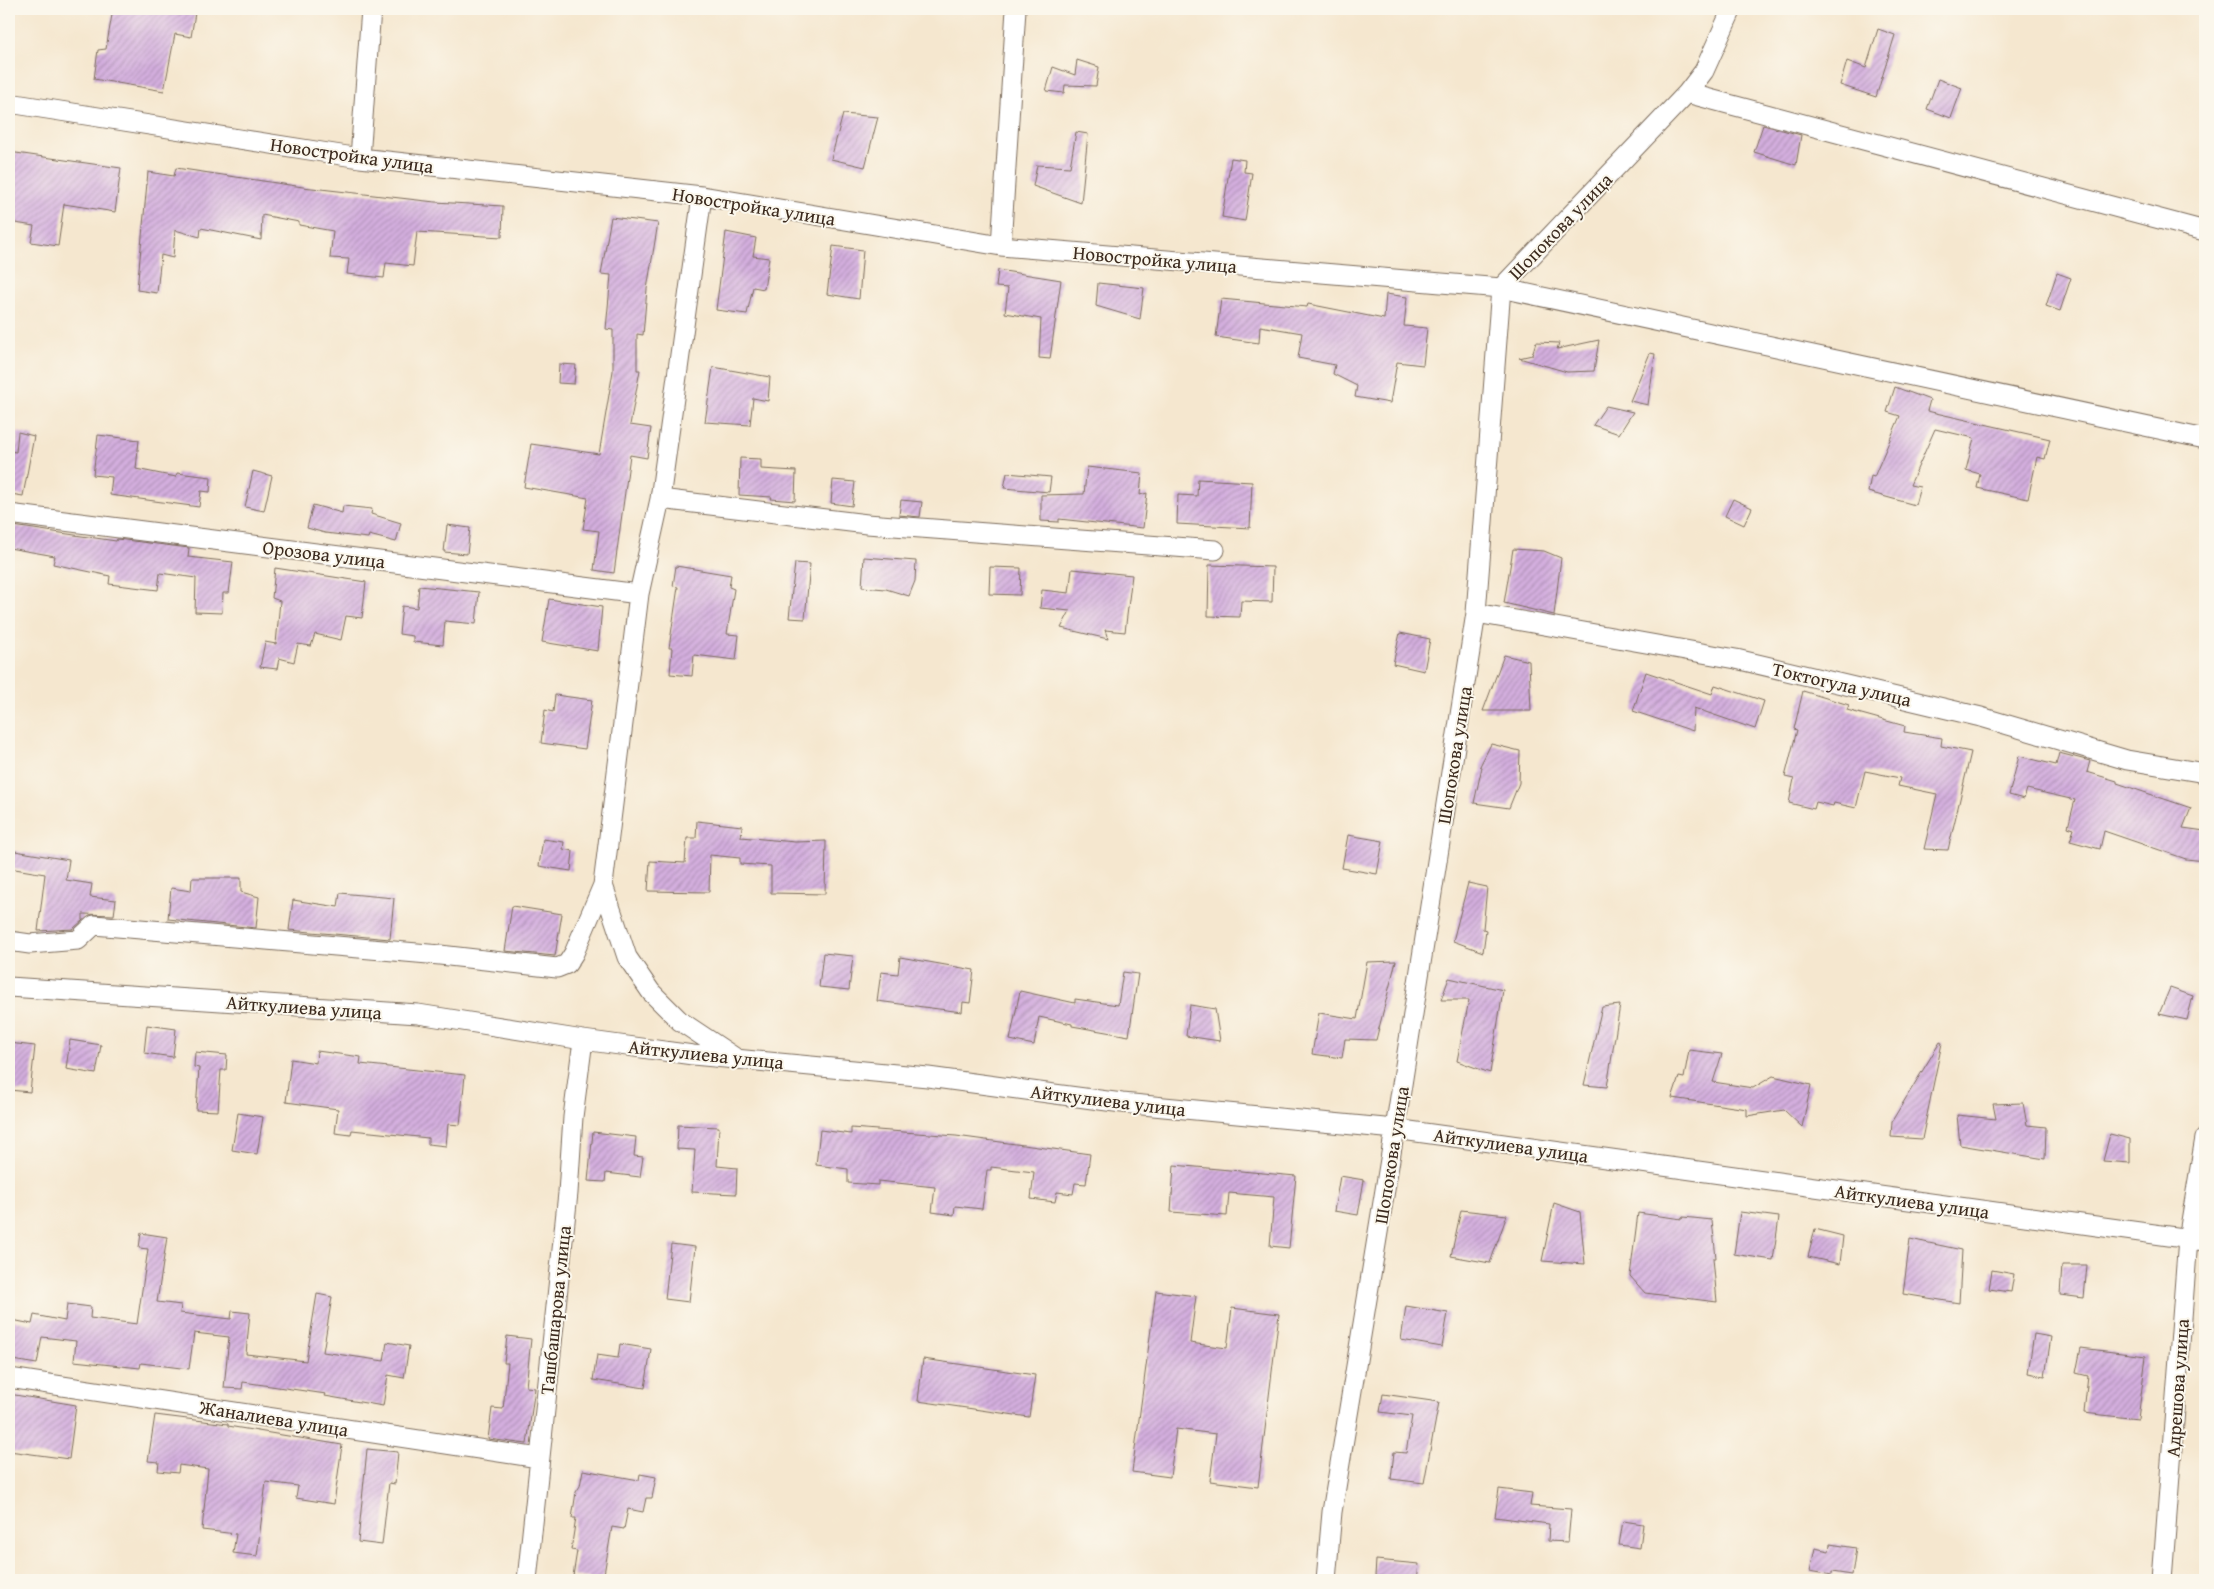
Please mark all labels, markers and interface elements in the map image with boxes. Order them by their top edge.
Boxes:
street label: Новостройка улица [269,130,435,180]
street label: Шопокова улица [1502,166,1618,286]
street label: Новостройка улица [671,179,837,233]
street label: Новостройка улица [1072,238,1238,280]
street label: Орозова улица [261,533,387,575]
street label: Токтогула улица [1770,654,1914,714]
street label: Шопокова улица [1429,684,1479,826]
street label: Айткулиева улица [225,988,383,1026]
street label: Айткулиева улица [627,1032,785,1076]
street label: Айткулиева улица [1029,1077,1187,1123]
street label: Шопокова улица [1366,1084,1416,1226]
street label: Айткулиева улица [1432,1120,1590,1170]
street label: Айткулиева улица [1833,1176,1991,1226]
street label: Ташбашарова улица [532,1224,578,1396]
street label: Адрешова улица [2158,1318,2196,1458]
street label: Жаналиева улица [197,1392,350,1444]

